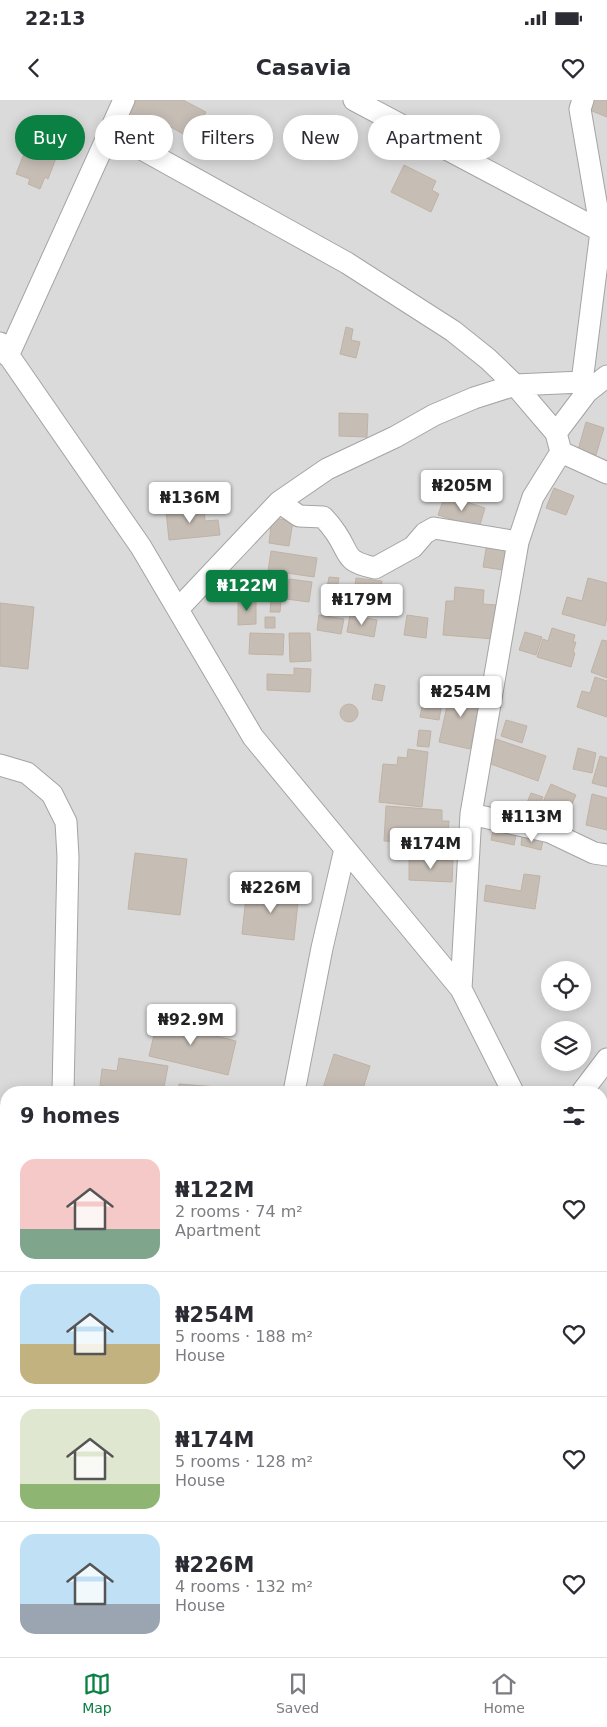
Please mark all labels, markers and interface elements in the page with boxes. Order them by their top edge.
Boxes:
text: 22:13 [25,7,85,29]
icon: back [20,54,48,82]
icon: heart [559,54,587,82]
text: Casavia [256,55,351,80]
chip: Buy [15,115,85,160]
chip: Rent [95,115,173,160]
chip: Filters [183,115,273,160]
chip: New [283,115,358,160]
chip: Apartment [368,115,500,160]
pin: ₦205M [427,470,497,512]
text: ₦205M [432,476,492,495]
pin: ₦136M [155,482,225,524]
text: ₦136M [160,488,220,507]
pin: ₦122M [212,570,282,612]
text: ₦122M [217,576,277,595]
pin: ₦179M [327,584,397,626]
text: ₦179M [332,590,392,609]
pin: ₦254M [426,676,496,718]
text: ₦254M [431,682,491,701]
pin: ₦113M [497,800,567,843]
text: ₦113M [502,807,562,826]
pin: ₦174M [396,828,466,870]
text: ₦174M [401,834,461,853]
pin: ₦226M [236,872,306,914]
text: ₦226M [241,878,301,897]
map controls [541,961,591,1071]
button: locate [541,961,591,1011]
pin: ₦92.9M [150,1004,232,1046]
text: ₦92.9M [158,1010,224,1029]
button: layers [541,1021,591,1071]
icon: filters [560,1102,588,1130]
text: 9 homes [20,1104,120,1128]
text: ₦122M [175,1178,254,1202]
icon: home [60,1179,120,1239]
icon: heart [560,1195,588,1223]
text: 2 rooms · 74 m² [175,1202,303,1221]
text: Apartment [175,1221,261,1240]
text: ₦254M [175,1303,254,1327]
icon: home [60,1304,120,1364]
icon: heart [560,1320,588,1348]
text: 5 rooms · 188 m² [175,1327,313,1346]
text: House [175,1346,225,1365]
text: ₦174M [175,1428,254,1452]
icon: home [60,1429,120,1489]
icon: heart [560,1445,588,1473]
text: 5 rooms · 128 m² [175,1452,313,1471]
text: House [175,1471,225,1490]
text: ₦226M [175,1553,254,1577]
icon: home [60,1554,120,1614]
icon: heart [560,1570,588,1598]
text: 4 rooms · 132 m² [175,1577,313,1596]
text: House [175,1596,225,1615]
tab: Map [82,1670,112,1716]
tab: Saved [276,1670,319,1716]
tab: Home [484,1670,525,1716]

